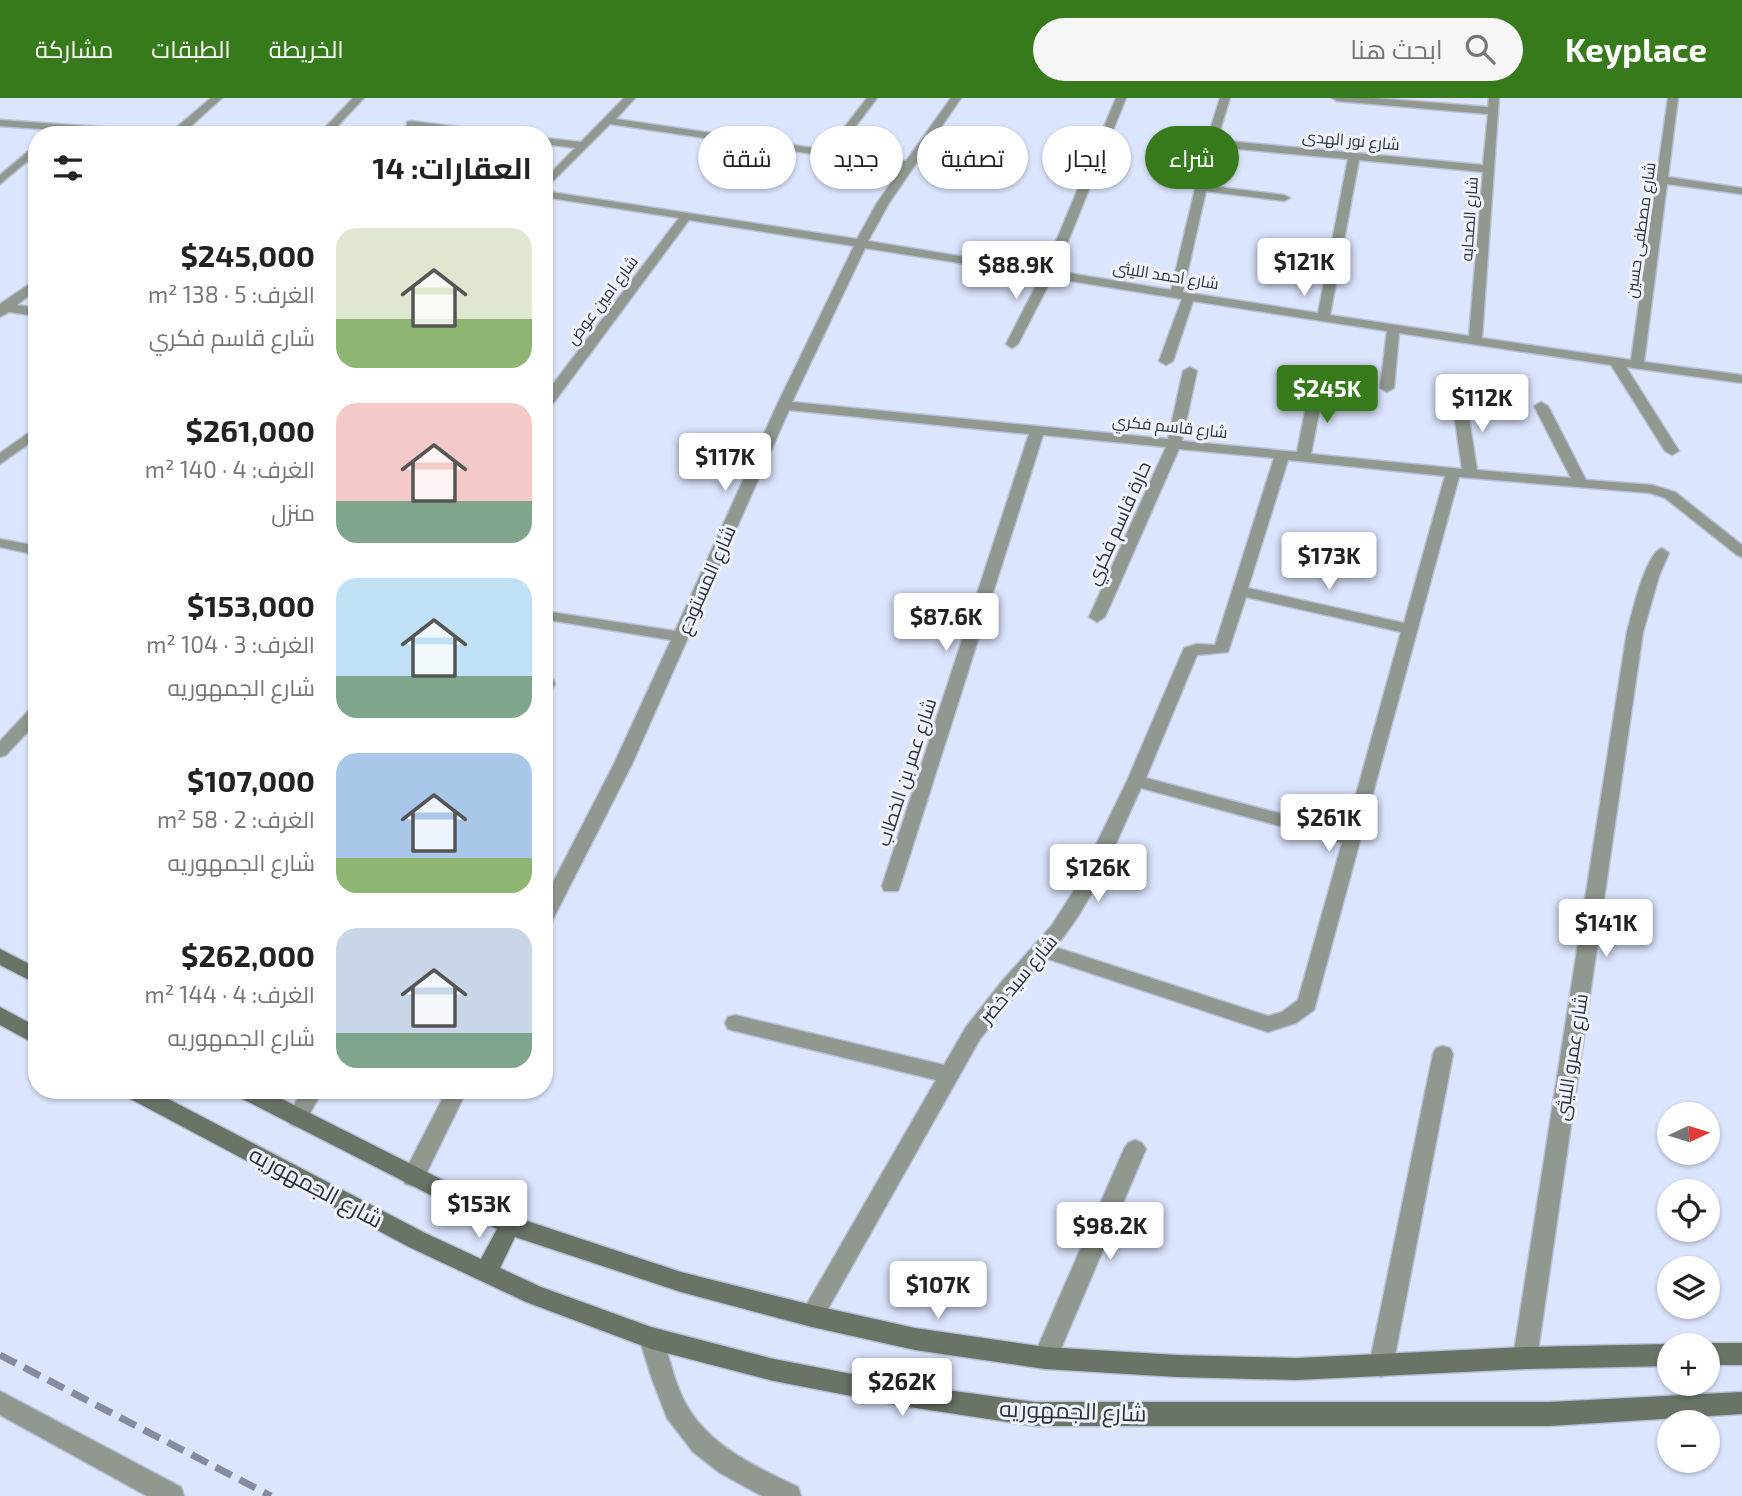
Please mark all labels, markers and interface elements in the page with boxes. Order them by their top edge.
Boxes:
search box [1033,18,1523,81]
text: Keyplace [1565,29,1707,69]
icon: search [1461,30,1499,68]
text: ابحث هنا [1350,33,1443,64]
text: مشاركة [35,34,113,63]
text: الطبقات [151,34,231,63]
text: الخريطة [269,34,344,63]
chip: شقة [698,126,796,189]
chip: جديد [810,126,903,189]
chip: تصفية [917,126,1028,189]
chip: إيجار [1042,126,1131,189]
chip: شراء [1145,126,1239,189]
street label: شارع نور الهدى [1301,126,1401,156]
icon: filters [49,149,87,187]
text: العقارات: 14 [373,149,532,185]
street label: شارع مصطفى حسين [1621,161,1661,299]
street label: شارع الصحابه [1456,176,1484,262]
text: $245,000 [180,237,315,273]
pin: $121K [1255,238,1353,298]
pin: $88.9K [959,242,1073,301]
text: $121K [1273,247,1335,275]
text: $88.9K [978,250,1054,278]
street label: شارع امين عوض [562,252,644,350]
icon: home [392,256,476,340]
street label: شارع احمد الليثى [1111,257,1220,295]
text: الغرف: 5 · 138 m² [148,280,315,308]
text: شارع قاسم فكري [149,323,315,351]
pin: $245K [1278,366,1376,425]
text: $245K [1293,374,1361,402]
pin: $112K [1433,374,1531,434]
text: $112K [1451,383,1513,411]
street label: شارع قاسم فكري [1111,410,1229,446]
text: $261,000 [185,412,315,448]
icon: home [392,431,476,515]
pin: $117K [676,434,774,493]
text: $117K [695,442,755,470]
text: الغرف: 4 · 140 m² [145,455,315,483]
street label: حارة قاسم فكري [1080,457,1159,590]
text: منزل [271,498,315,526]
street label: شارع المستودع [671,522,743,639]
pin: $173K [1280,532,1378,592]
text: $173K [1297,541,1361,569]
text: $153,000 [187,587,315,623]
pin: $87.6K [889,594,1003,653]
text: $87.6K [910,602,982,630]
icon: home [392,606,476,690]
text: الغرف: 3 · 104 m² [146,630,315,658]
text: شارع الجمهوريه [168,673,315,701]
street label: شارع عمر بن الخطاب [871,695,943,850]
text: $107,000 [187,762,315,798]
icon: home [392,781,476,865]
pin: $261K [1280,794,1378,854]
text: $261K [1297,803,1361,831]
text: الغرف: 2 · 58 m² [157,805,315,833]
pin: $126K [1049,844,1147,904]
text: شارع الجمهوريه [168,848,315,876]
text: $126K [1066,853,1130,881]
pin: $141K [1557,900,1655,959]
text: $141K [1575,908,1637,936]
street label: شارع سيد خضر [973,930,1064,1030]
text: $262,000 [181,937,315,973]
icon: home [392,956,476,1040]
text: الغرف: 4 · 144 m² [145,980,315,1008]
street label: شارع عمرو الليثى [1549,992,1595,1123]
text: شارع الجمهوريه [168,1023,315,1051]
north arrow [1657,1102,1720,1166]
map controls [1657,1102,1720,1473]
street label: شارع الجمهوريه [243,1139,388,1236]
button: locate [1657,1179,1720,1242]
pin: $153K [430,1180,528,1240]
text: $153K [447,1189,511,1217]
pin: $98.2K [1053,1202,1167,1262]
text: $98.2K [1073,1211,1147,1239]
button: layers [1657,1256,1720,1319]
pin: $107K [889,1262,987,1321]
text: $107K [906,1270,970,1298]
button: + [1657,1333,1720,1396]
pin: $262K [853,1358,951,1418]
text: $262K [868,1367,936,1395]
street label: شارع الجمهوريه [999,1393,1147,1430]
button: − [1657,1410,1720,1473]

